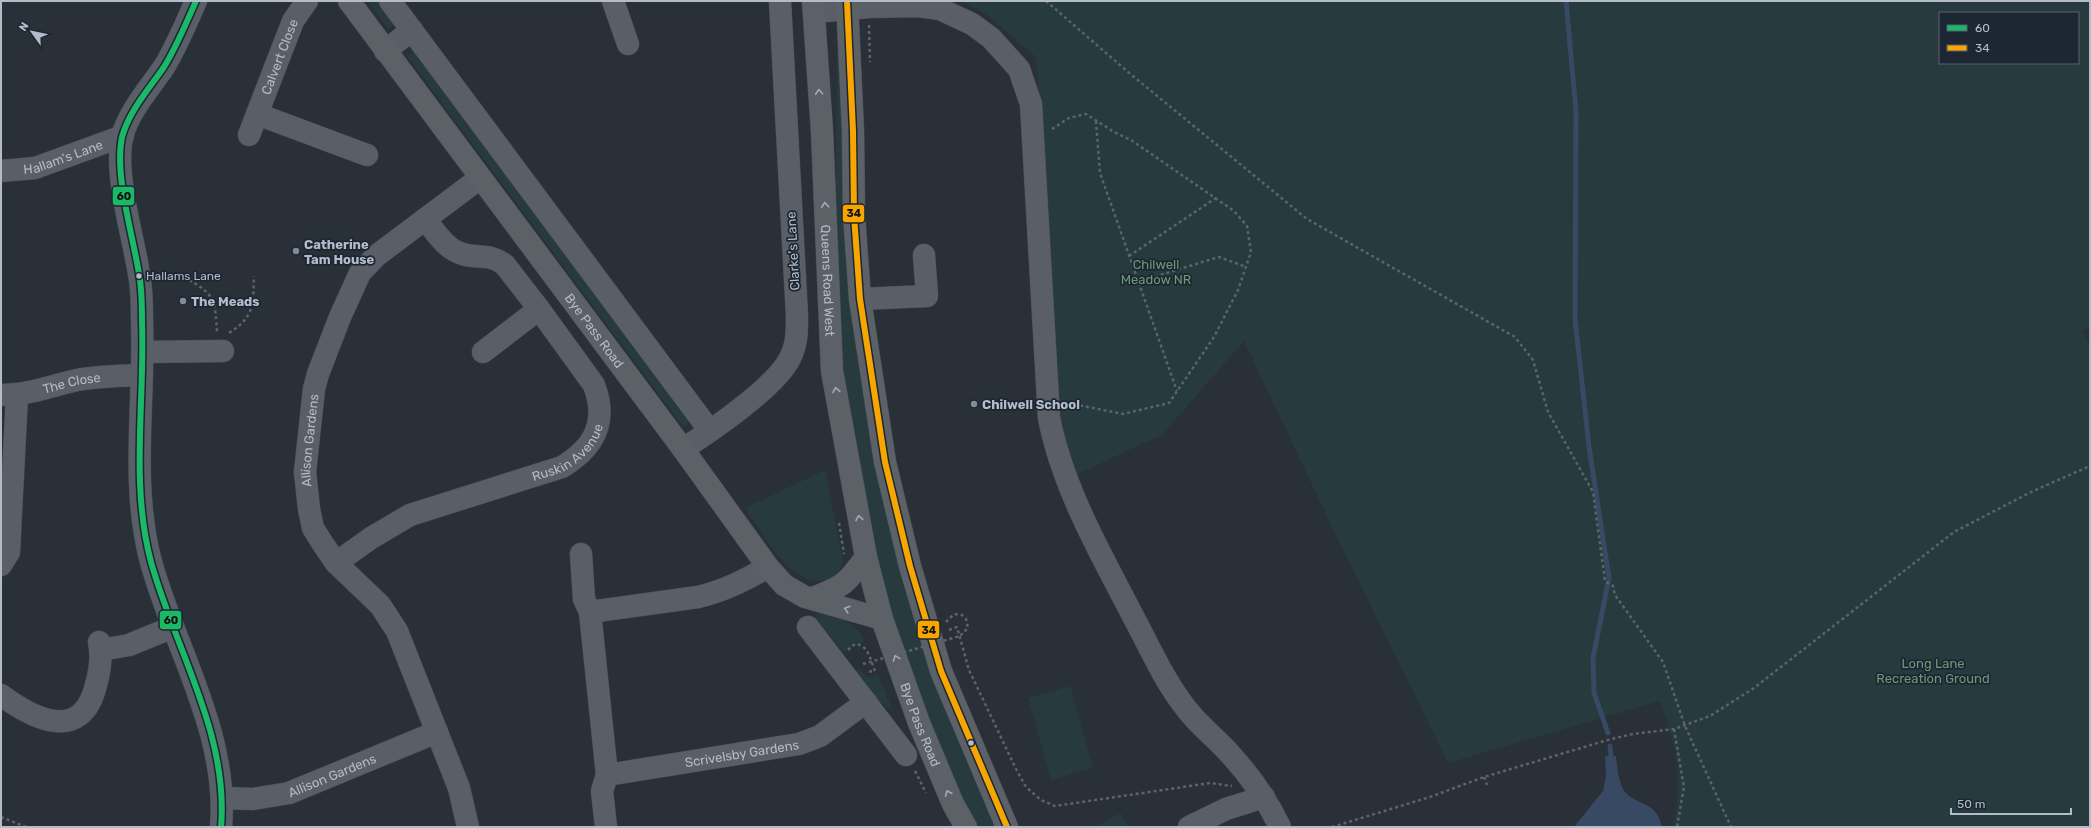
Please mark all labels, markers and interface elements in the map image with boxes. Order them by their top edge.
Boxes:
north arrow [12,12,52,52]
legend [1939,12,2079,64]
street label: Calvert Close [258,17,301,97]
text: N [16,20,32,34]
text: 60 [1975,21,1990,35]
text: 34 [1975,41,1990,55]
one-way arrow [815,89,824,95]
street label: Hallam's Lane [23,137,105,177]
line badge: 60 [112,186,135,206]
text: 60 [117,190,131,203]
one-way arrow [821,202,829,208]
line badge: 34 [842,204,865,223]
text: 34 [847,207,862,220]
street label: Clarke's Lane [783,211,803,291]
street label: Queens Road West [818,224,838,337]
place label: Catherine Tam House [304,237,375,267]
marker: Catherine Tam House [291,246,301,256]
park label: Chilwell Meadow NR [1121,257,1191,287]
place label: Hallams Lane [146,269,221,283]
marker: Hallams Lane [134,271,144,281]
street label: Bye Pass Road [562,290,627,371]
place label: The Meads [191,294,259,309]
marker: The Meads [178,296,188,306]
street label: The Close [41,370,101,396]
one-way arrow [832,387,841,393]
street label: Allison Gardens [298,393,321,488]
place label: Chilwell School [982,397,1080,412]
marker: Chilwell School [969,399,979,409]
street label: Ruskin Avenue [530,422,606,484]
one-way arrow [855,515,864,521]
one-way arrow [844,605,851,614]
line badge: 60 [159,610,182,630]
text: 60 [164,614,178,627]
line badge: 34 [917,620,940,639]
text: 34 [922,624,937,637]
one-way arrow [892,655,900,662]
park label: Long Lane Recreation Ground [1876,656,1990,686]
street label: Bye Pass Road [898,681,944,769]
street label: Scrivelsby Gardens [684,737,800,770]
unlabelled marker [966,738,976,748]
street label: Allison Gardens [286,750,379,800]
one-way arrow [945,789,953,797]
scale bar [1951,790,2071,816]
text: 50 m [1957,797,1985,811]

